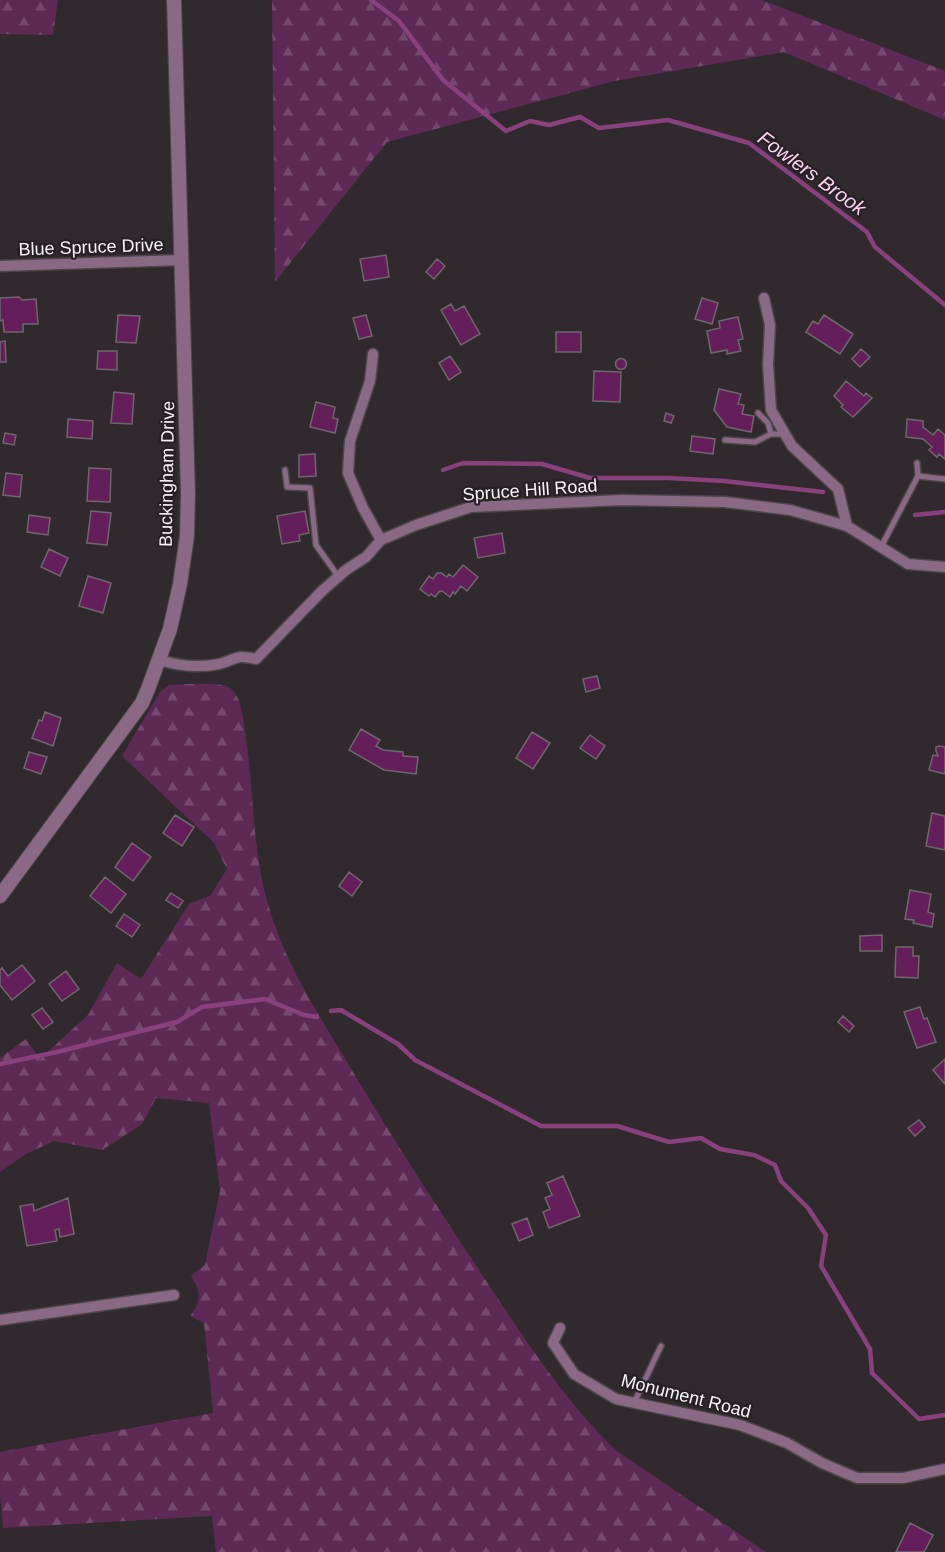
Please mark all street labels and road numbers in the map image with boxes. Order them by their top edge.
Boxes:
street label: Blue Spruce Drive [18,234,164,260]
street label: Buckingham Drive [156,401,178,547]
street label: Spruce Hill Road [462,475,598,505]
street label: Monument Road [619,1370,753,1422]

